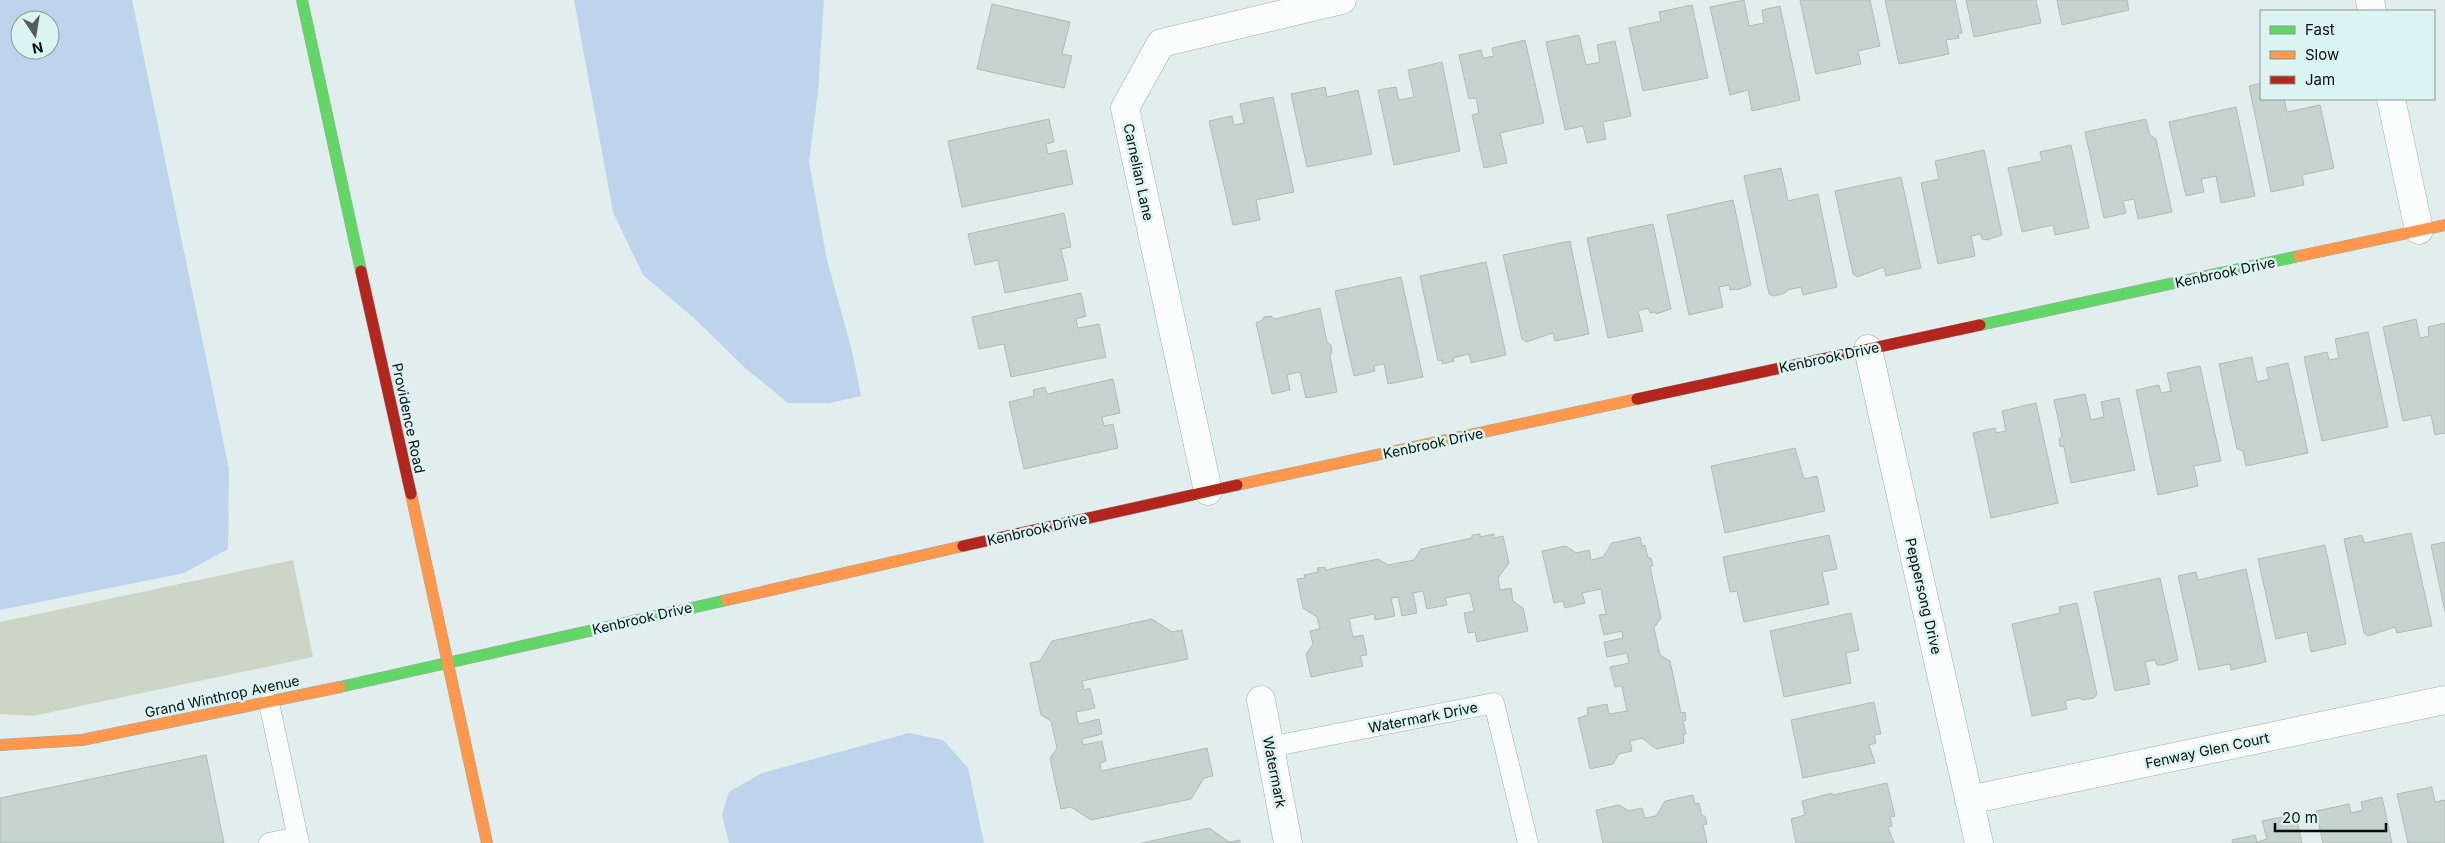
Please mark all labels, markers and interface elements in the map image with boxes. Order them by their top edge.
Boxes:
north arrow [10,10,60,60]
legend [2260,10,2435,100]
text: Fast [2305,20,2335,39]
text: N [31,39,45,58]
text: Slow [2305,45,2339,64]
text: Jam [2305,70,2335,89]
street label: Carnelian Lane [1120,122,1158,222]
street label: Kenbrook Drive [2173,253,2277,291]
street label: Kenbrook Drive [1777,338,1881,376]
street label: Providence Road [389,361,429,475]
street label: Kenbrook Drive [1381,424,1485,462]
street label: Kenbrook Drive [985,509,1089,549]
street label: Peppersong Drive [1902,536,1946,656]
street label: Kenbrook Drive [590,598,694,638]
street label: Grand Winthrop Avenue [143,671,301,721]
street label: Watermark Drive [1367,698,1479,736]
street label: Fenway Glen Court [2143,728,2271,771]
street label: Watermark [1260,735,1290,809]
scale bar [2275,800,2386,832]
text: 20 m [2282,808,2318,827]

